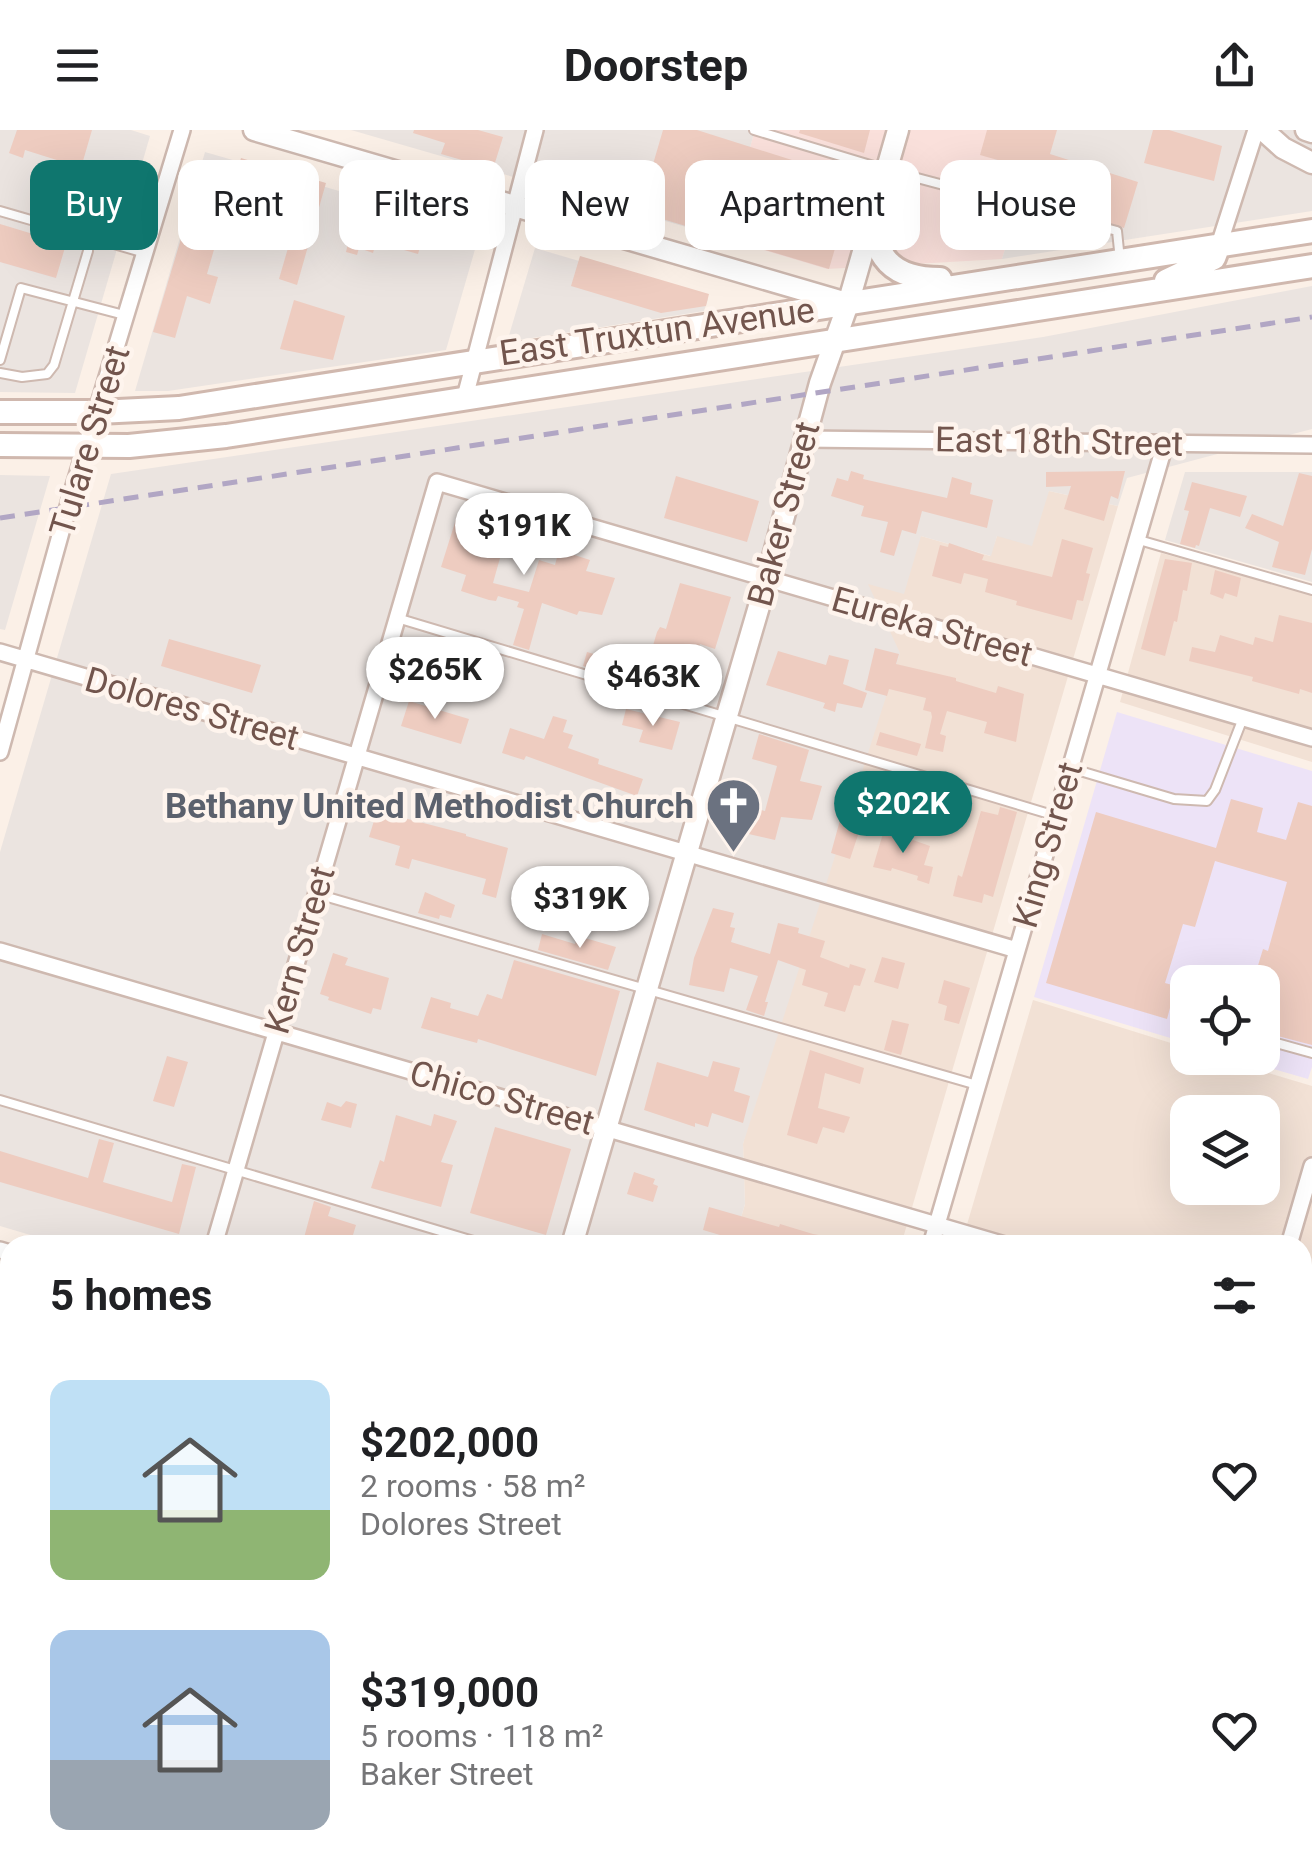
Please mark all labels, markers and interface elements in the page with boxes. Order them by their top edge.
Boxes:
icon: menu [50,38,105,93]
icon: share [1207,38,1262,93]
text: Doorstep [564,39,748,92]
chip: Buy [30,160,158,250]
chip: Rent [178,160,319,250]
chip: Filters [339,160,505,250]
chip: New [525,160,665,250]
chip: Apartment [685,160,920,250]
chip: House [940,160,1111,250]
street label: East Truxtun Avenue [497,290,817,374]
street label: Tulare Street [42,341,138,541]
street label: Baker Street [740,417,828,611]
street label: East 18th Street [935,419,1183,465]
pin: $191K [454,493,594,578]
text: $191K [477,506,571,544]
street label: Eureka Street [827,579,1037,675]
pin: $265K [365,637,505,722]
pin: $463K [583,644,723,729]
text: $265K [388,650,482,688]
text: $463K [606,657,700,695]
street label: Dolores Street [80,659,304,759]
street label: King Street [1005,757,1091,933]
pin: $202K [833,771,973,856]
church icon: Bethany United Methodist Church [703,776,763,855]
text: $202K [856,784,950,822]
place label: Bethany United Methodist Church [165,786,694,827]
street label: Kern Street [257,862,343,1038]
pin: $319K [510,866,650,951]
text: $319K [533,879,627,917]
map controls [1170,965,1280,1205]
button: locate [1170,965,1280,1075]
street label: Chico Street [405,1052,599,1144]
button: layers [1170,1095,1280,1205]
icon: filters [1207,1268,1262,1323]
text: 5 homes [50,1271,212,1320]
text: $202,000 [360,1418,539,1467]
icon: home [130,1420,250,1540]
icon: heart [1207,1453,1262,1508]
text: 2 rooms · 58 m² [360,1467,585,1505]
text: Dolores Street [360,1505,562,1543]
text: $319,000 [360,1668,539,1717]
icon: home [130,1670,250,1790]
icon: heart [1207,1703,1262,1758]
text: 5 rooms · 118 m² [360,1717,603,1755]
text: Baker Street [360,1755,533,1793]

